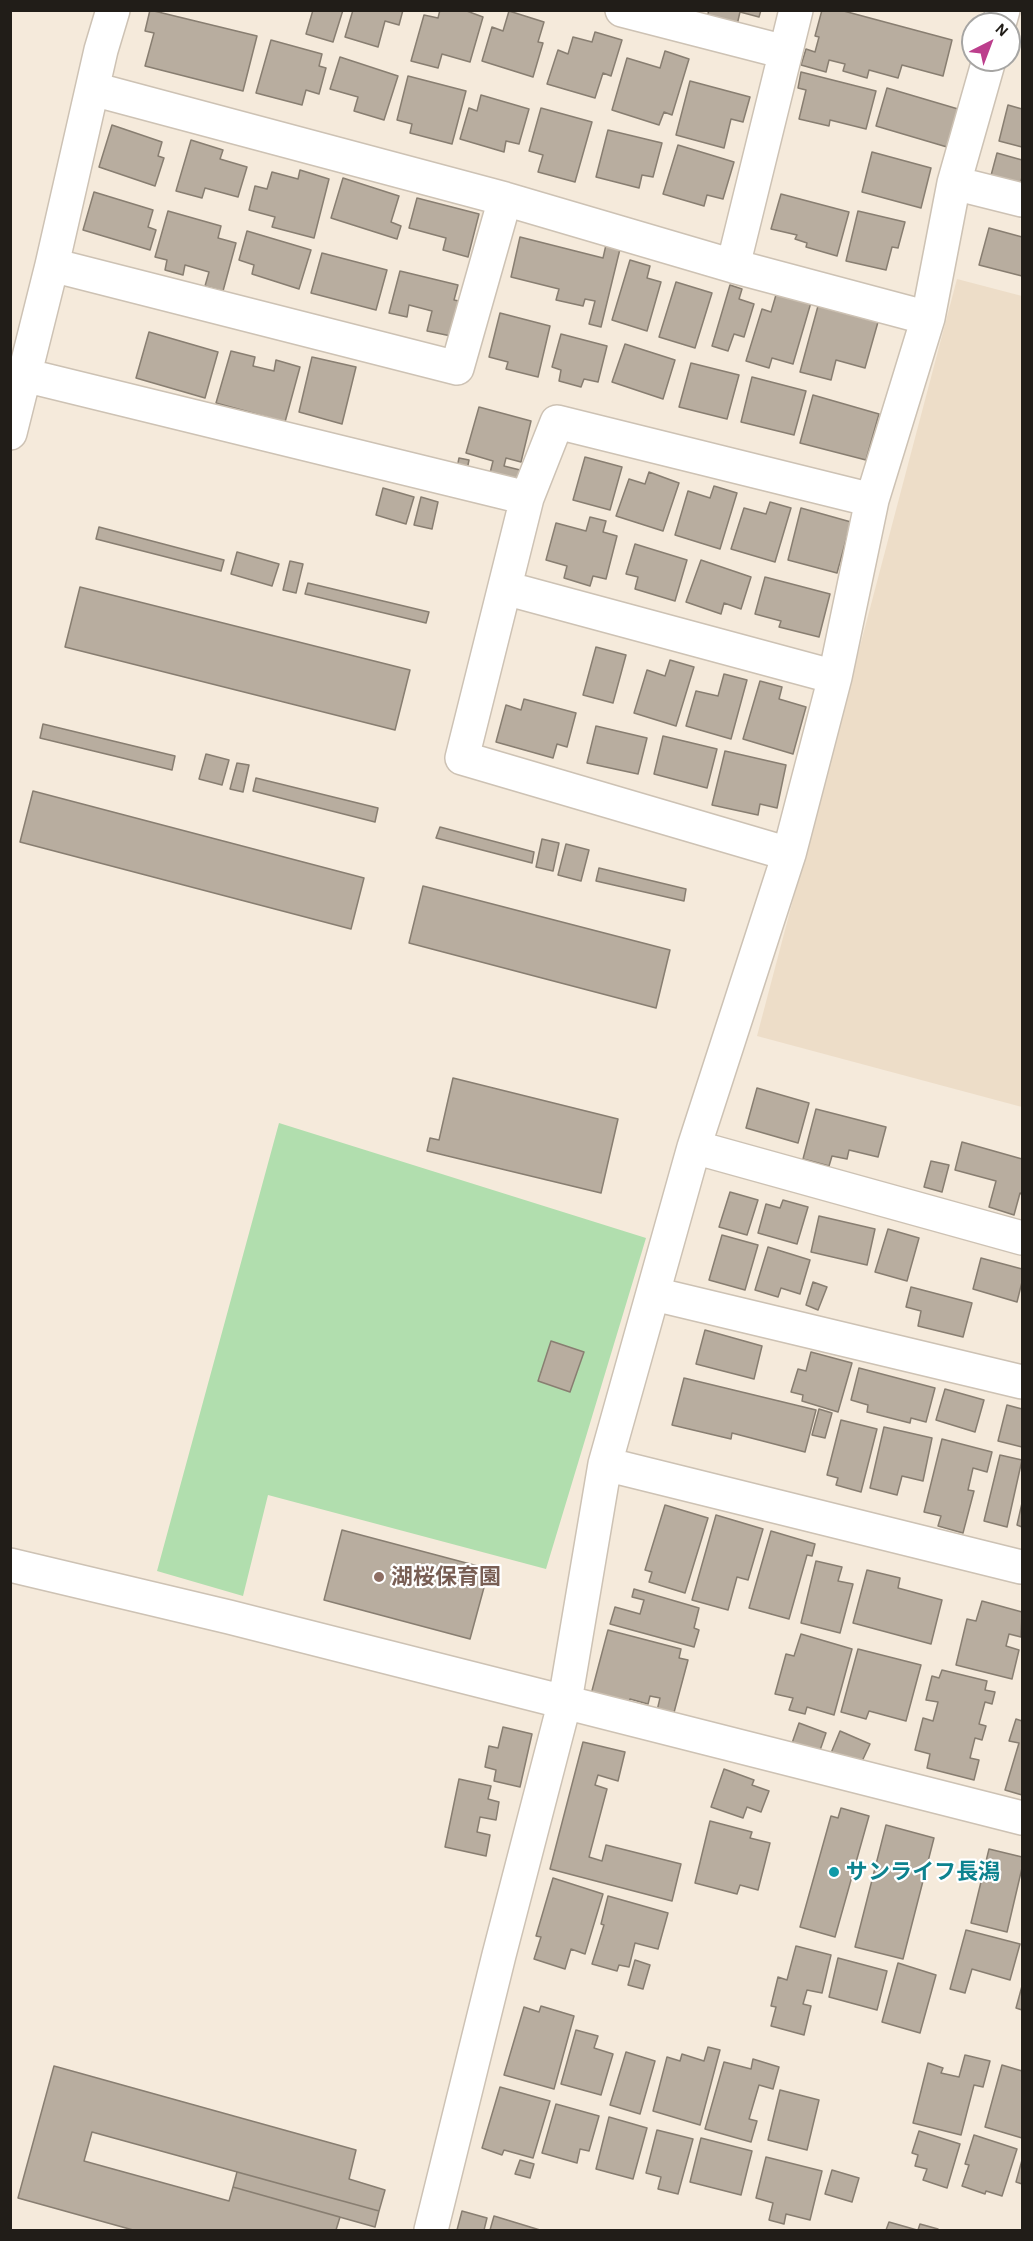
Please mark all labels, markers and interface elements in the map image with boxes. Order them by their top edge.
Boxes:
north arrow [961,12,1021,72]
text: N [992,20,1011,40]
place label: 湖桜保育園 [391,1564,501,1590]
marker: 湖桜保育園 [372,1570,386,1584]
place label: サンライフ長潟 [846,1859,1000,1885]
marker: サンライフ長潟 [827,1865,841,1879]

